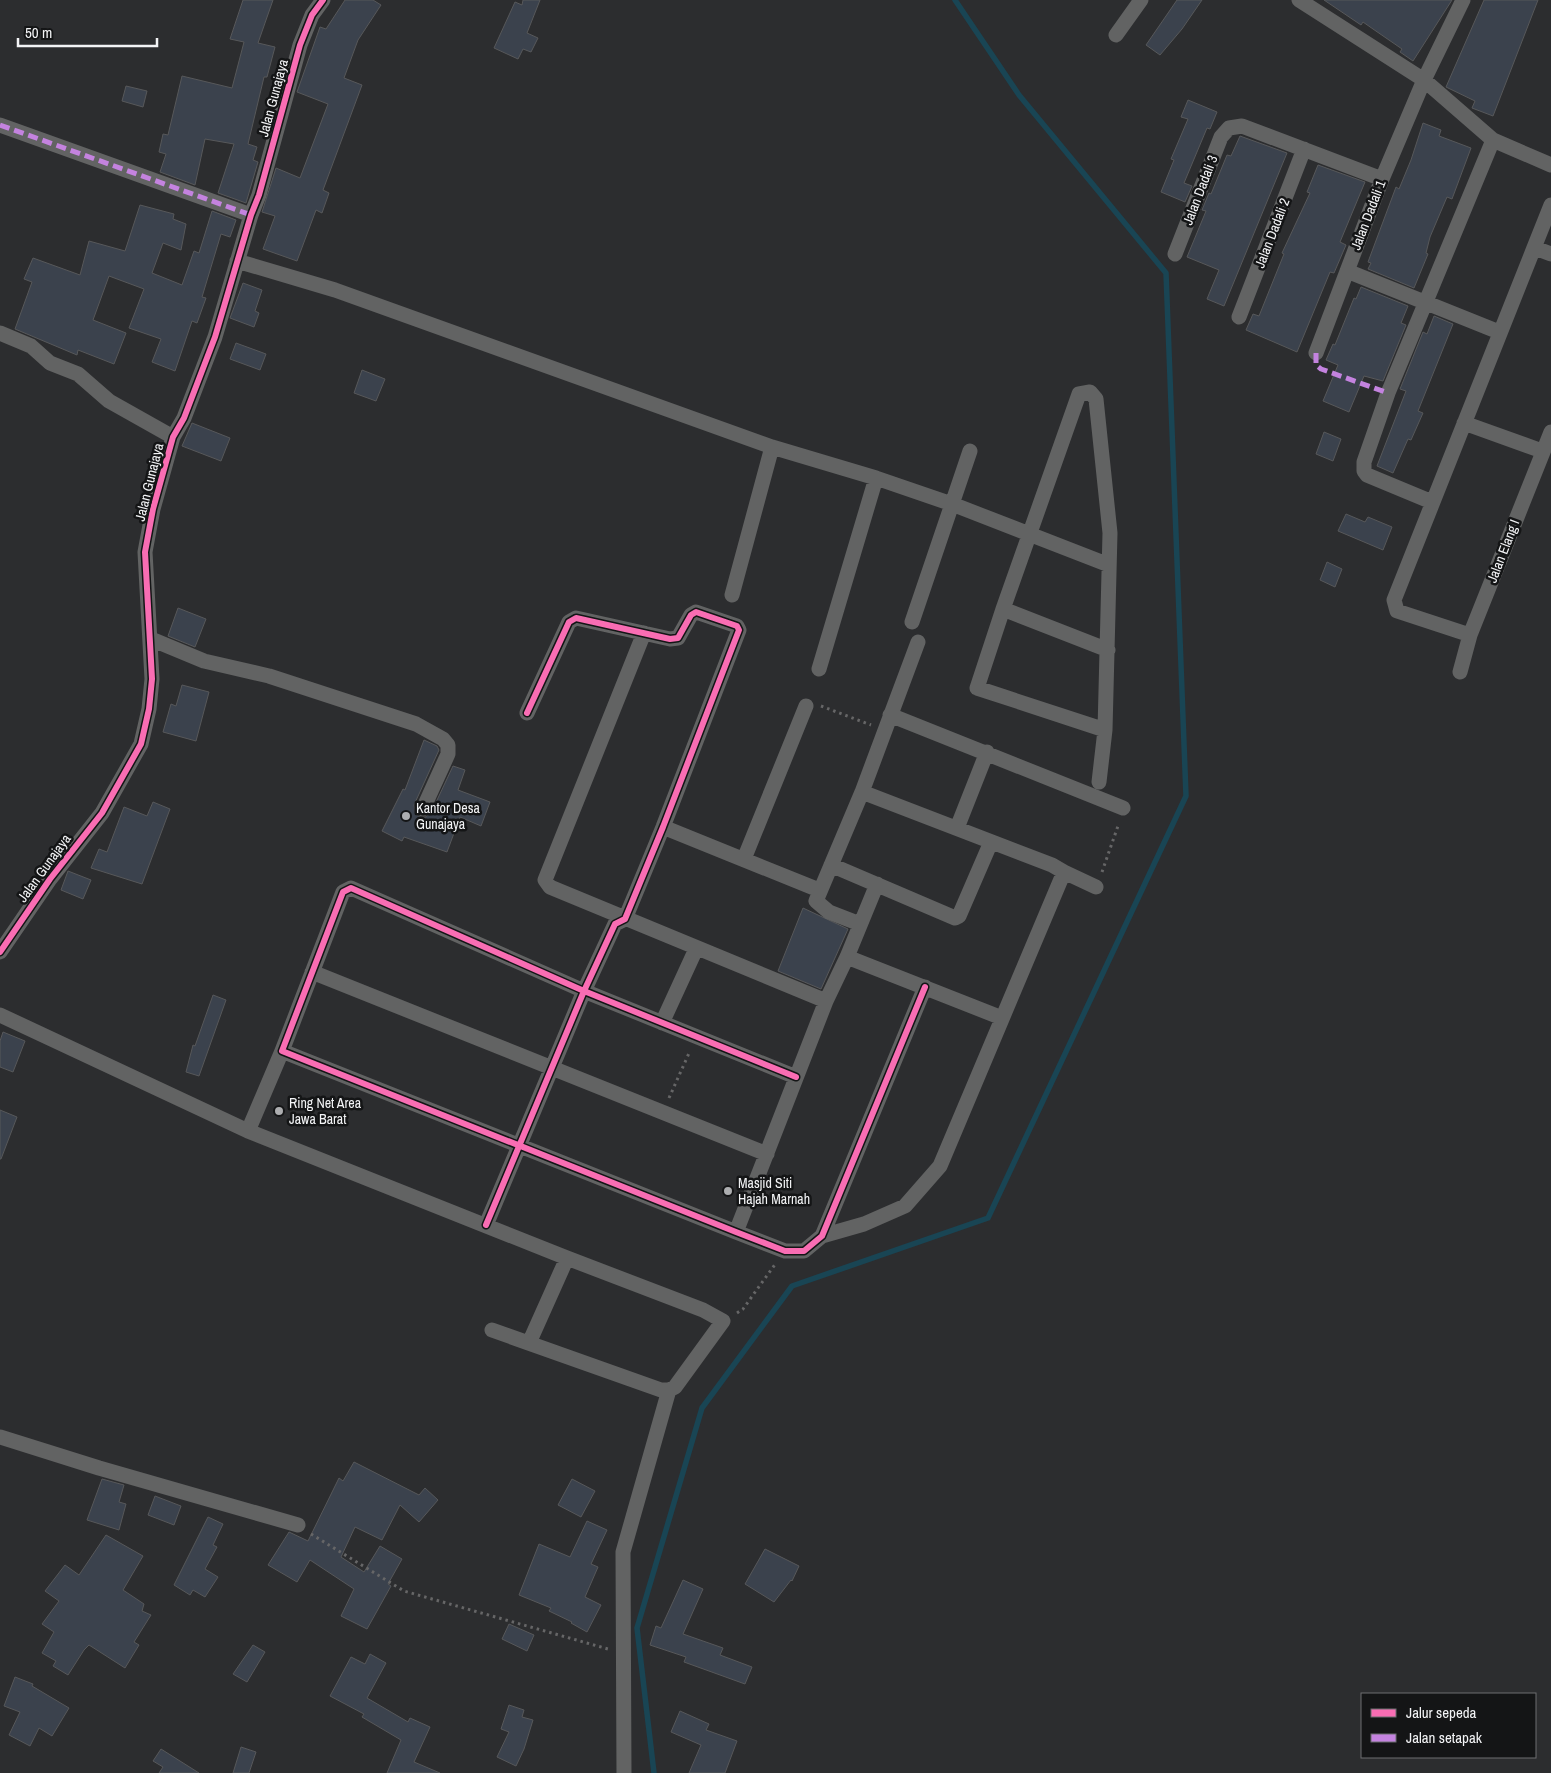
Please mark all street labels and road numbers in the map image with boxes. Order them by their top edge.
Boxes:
street label: Jalan Gunajaya [254,57,292,139]
street label: Jalan Dadali 3 [1178,153,1222,227]
street label: Jalan Dadali 1 [1346,177,1390,252]
street label: Jalan Dadali 2 [1250,196,1294,270]
street label: Jalan Gunajaya [131,441,168,523]
street label: Jalan Elang I [1483,517,1523,585]
street label: Jalan Gunajaya [13,830,75,906]

